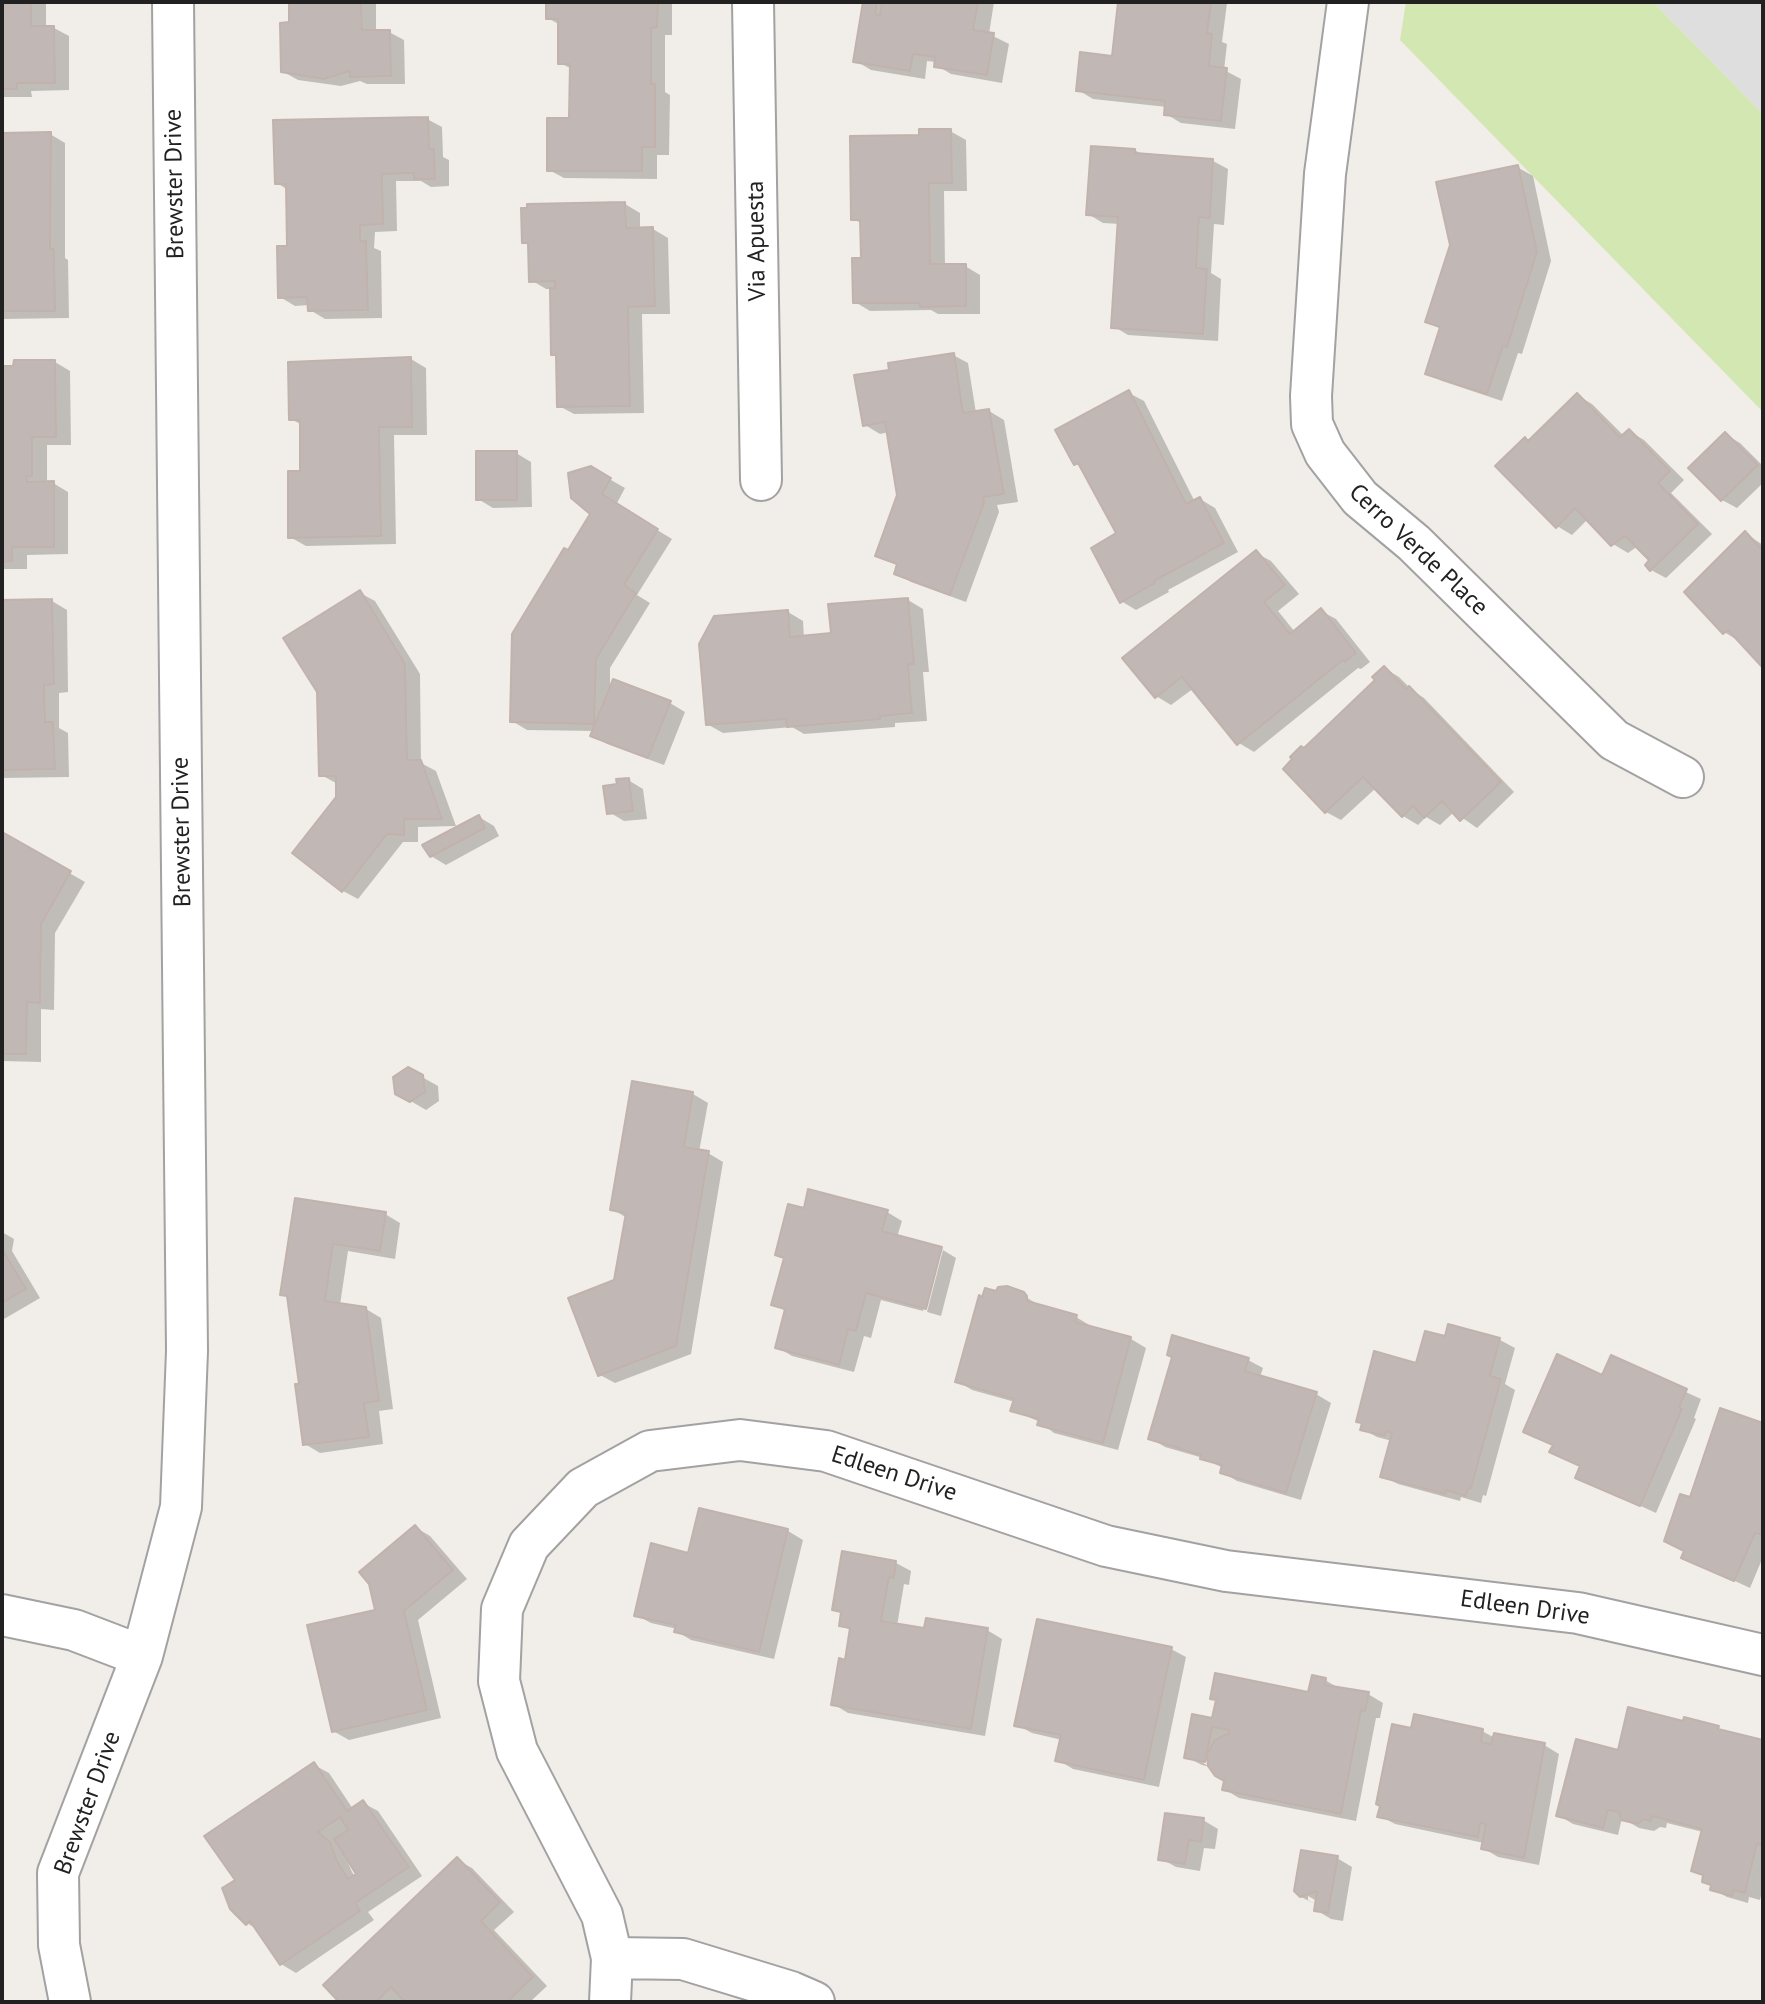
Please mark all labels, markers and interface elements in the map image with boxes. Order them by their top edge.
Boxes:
street label: Brewster Drive [159,109,191,259]
street label: Via Apuesta [742,180,772,302]
street label: Cerro Verde Place [1343,478,1493,622]
street label: Brewster Drive [166,757,198,907]
street label: Edleen Drive [828,1440,960,1508]
street label: Edleen Drive [1459,1585,1591,1631]
street label: Brewster Drive [49,1727,127,1879]

